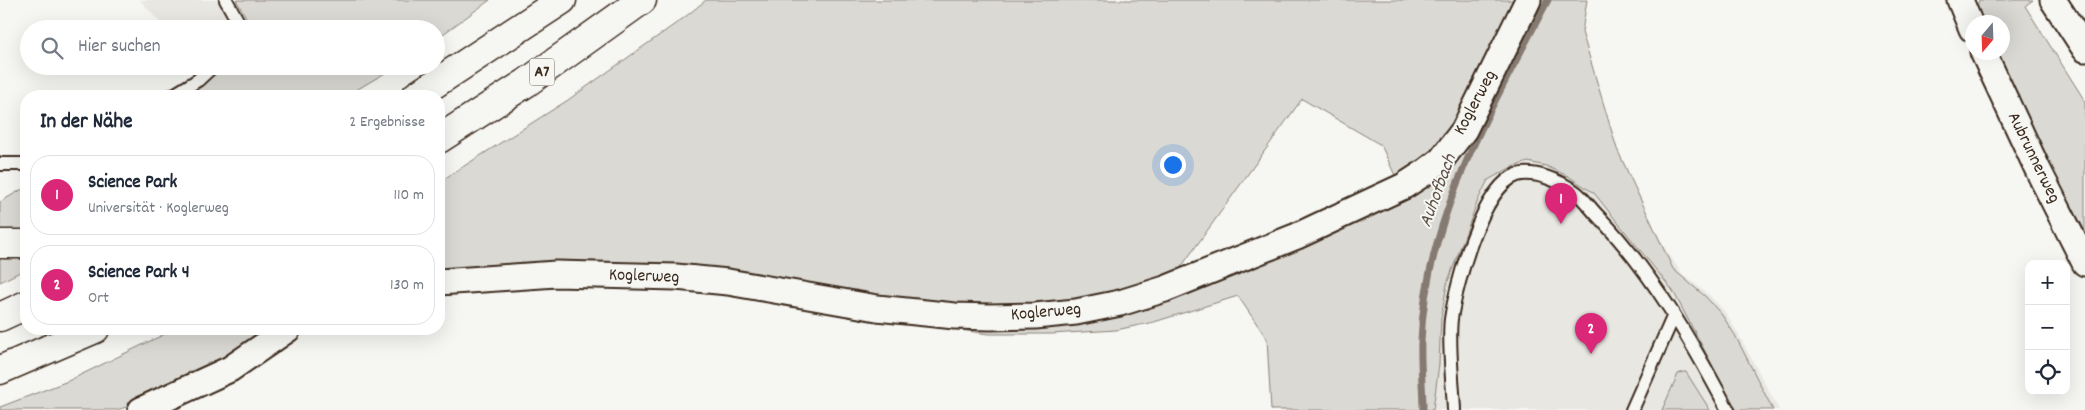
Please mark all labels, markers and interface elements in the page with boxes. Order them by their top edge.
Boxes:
north arrow [1965,15,2010,60]
search box [20,20,445,75]
icon: search [38,34,66,62]
text: Hier suchen [78,34,161,61]
road number: A7 [530,58,554,86]
street label: Koglerweg [1448,66,1504,140]
text: In der Nähe [40,108,132,138]
street label: Aubrunnerweg [2000,108,2066,208]
text: 2 Ergebnisse [349,111,425,134]
water label: Auhofbach [1413,150,1465,231]
your location [1160,152,1186,178]
text: Science Park [88,170,177,197]
pin: 1 [1545,183,1577,224]
text: 1 [55,184,59,207]
text: 110 m [394,184,424,207]
text: Universität · Koglerweg [88,197,229,220]
text: Science Park 4 [88,260,190,287]
map controls [2025,260,2070,395]
button: + [2025,260,2070,305]
street label: Koglerweg [608,263,680,291]
text: 2 [54,274,61,297]
text: 130 m [390,274,424,297]
text: Ort [88,287,109,310]
street label: Koglerweg [1010,297,1082,329]
button: − [2025,305,2070,350]
pin: 2 [1575,313,1607,354]
button: locate [2025,350,2070,395]

